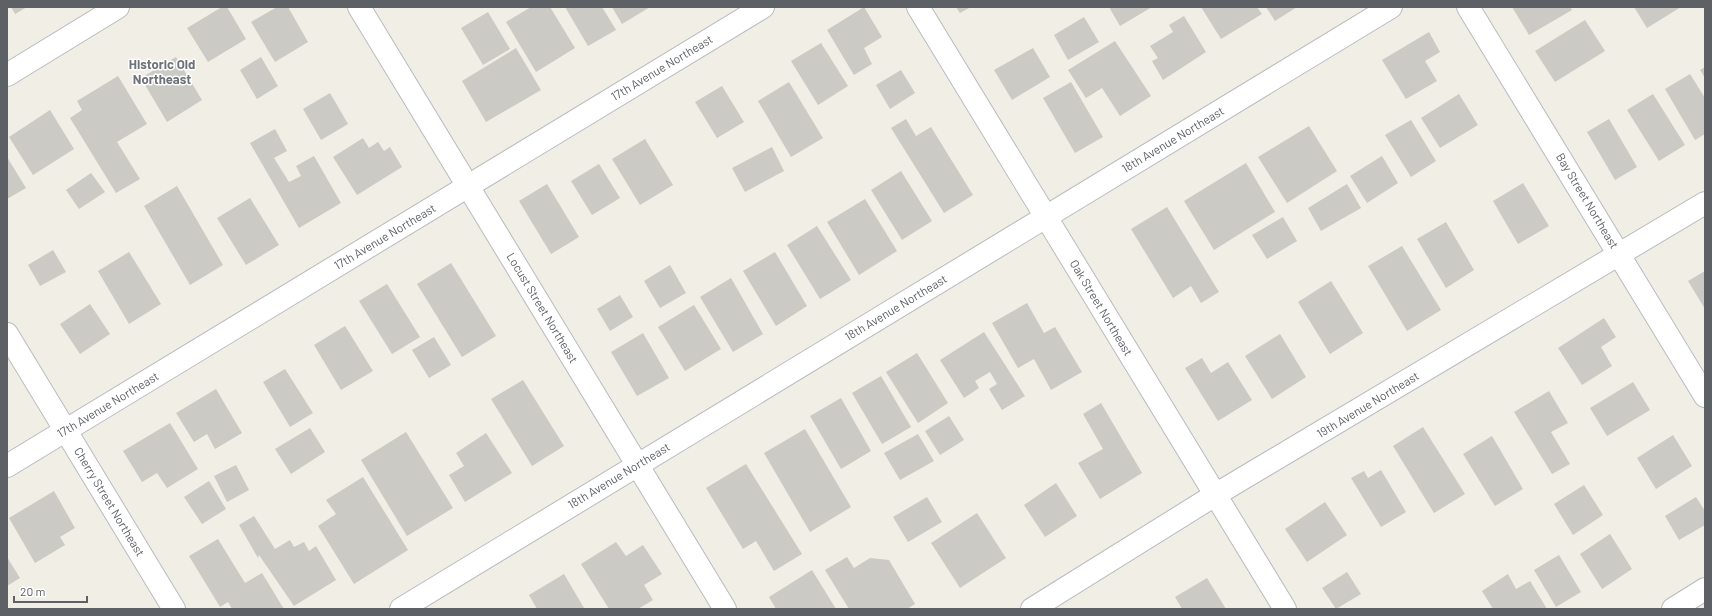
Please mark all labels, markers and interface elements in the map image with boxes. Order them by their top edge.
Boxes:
street label: 17th Avenue Northeast [608,31,715,103]
district label: Historic Old Northeast [129,56,195,87]
street label: 18th Avenue Northeast [1119,103,1226,175]
street label: Bay Street Northeast [1554,150,1622,251]
street label: 17th Avenue Northeast [331,200,438,272]
street label: Locust Street Northeast [504,250,581,365]
street label: Oak Street Northeast [1068,257,1136,358]
street label: 18th Avenue Northeast [842,271,949,343]
street label: 17th Avenue Northeast [54,368,161,440]
street label: 19th Avenue Northeast [1314,368,1421,440]
street label: 18th Avenue Northeast [565,439,672,511]
street label: Cherry Street Northeast [72,444,148,559]
scale bar [14,578,87,604]
text: 20 m [20,584,46,598]

